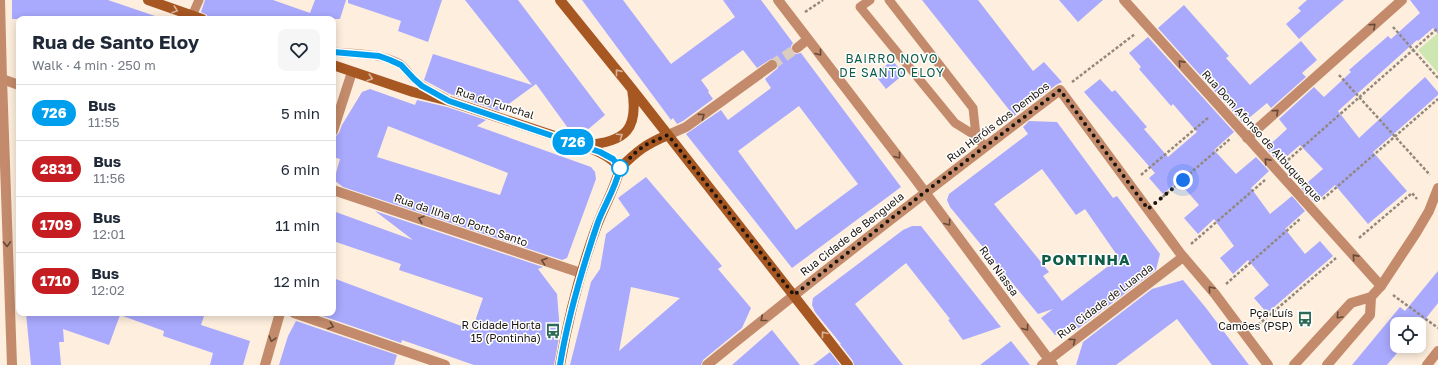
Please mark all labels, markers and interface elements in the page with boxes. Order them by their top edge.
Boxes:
one-way arrow [171,5,178,13]
one-way arrow [1369,23,1376,30]
button: heart [278,29,320,71]
text: Rua de Santo Eloy [32,30,199,53]
one-way arrow [814,49,821,56]
district label: BAIRRO NOVO DE SANTO ELOY [839,51,945,80]
text: Walk · 4 min · 250 m [32,57,156,73]
one-way arrow [1179,61,1186,68]
street label: Rua Dom Afonso de Albuquerque [1200,67,1325,204]
one-way arrow [616,69,623,76]
one-way arrow [366,73,373,81]
street label: Rua Heróis dos Dembos [944,79,1052,164]
street label: Rua do Funchal [454,84,536,121]
text: Bus [88,96,116,114]
text: 726 [41,104,67,121]
text: 5 min [281,104,320,122]
one-way arrow [1271,109,1279,117]
one-way arrow [698,113,705,120]
text: 11:55 [88,114,120,130]
line badge: 726 [550,129,596,155]
text: 726 [560,133,586,150]
one-way arrow [615,134,622,141]
text: Bus [93,152,121,170]
one-way arrow [894,152,901,159]
one-way arrow [1265,158,1272,165]
unlabelled marker [611,159,629,177]
text: 2831 [40,160,73,177]
text: 6 min [281,160,320,178]
text: 11:56 [93,170,125,186]
your location [1173,170,1193,190]
street label: Rua Cidade de Benguela [797,189,906,278]
street label: Rua da Ilha do Porto Santo [393,191,530,249]
text: Bus [93,208,121,226]
one-way arrow [417,215,424,224]
text: 1709 [40,216,73,233]
text: 11 min [275,216,320,234]
one-way arrow [944,219,951,226]
text: 12:01 [93,226,125,242]
one-way arrow [3,241,12,247]
street label: Rua Niassa [977,243,1022,298]
district label: PONTINHA [1041,250,1131,268]
one-way arrow [1352,254,1359,262]
one-way arrow [541,257,548,265]
street label: Rua Cidade de Luanda [1054,260,1155,341]
text: Bus [91,264,119,282]
text: 1710 [40,272,71,289]
text: 12 min [274,272,320,290]
text: 12:02 [91,282,125,298]
one-way arrow [1208,286,1215,294]
place label: Pça Luís Camões (PSP) [1218,306,1293,332]
bus stop icon: Pça Luís Camões (PSP) [1296,310,1314,328]
one-way arrow [1336,311,1344,319]
one-way arrow [761,315,768,322]
map controls [1390,317,1426,353]
button: locate [1390,317,1426,353]
place label: R Cidade Horta 15 (Pontinha) [461,318,541,344]
one-way arrow [328,321,335,329]
bus stop icon: R Cidade Horta 15 (Pontinha) [544,322,562,340]
one-way arrow [1021,323,1028,330]
one-way arrow [822,332,829,339]
one-way arrow [268,335,277,342]
one-way arrow [1068,339,1075,346]

